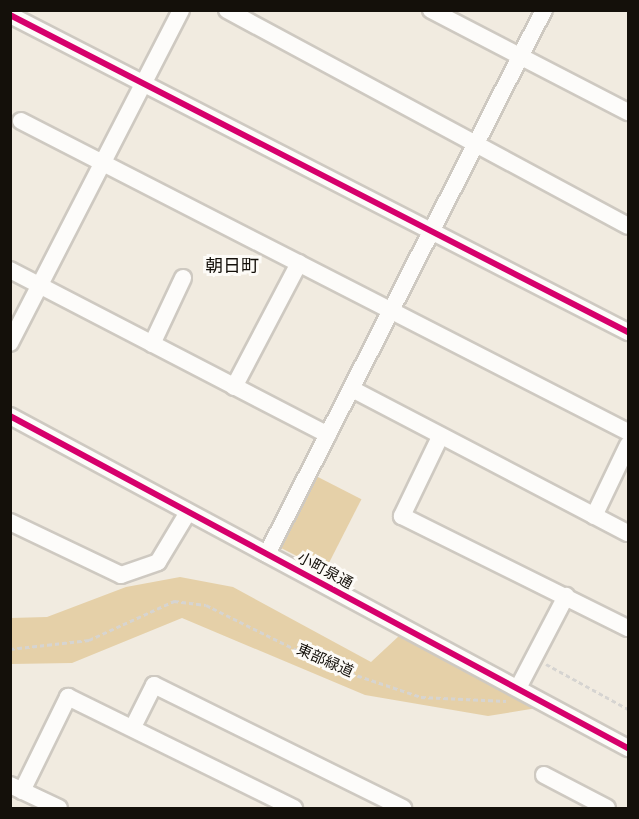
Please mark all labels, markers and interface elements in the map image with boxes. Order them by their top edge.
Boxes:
district label: 朝日町 [205,255,259,277]
street label: 小町泉通 [294,549,356,593]
street label: 東部緑道 [294,641,356,681]

